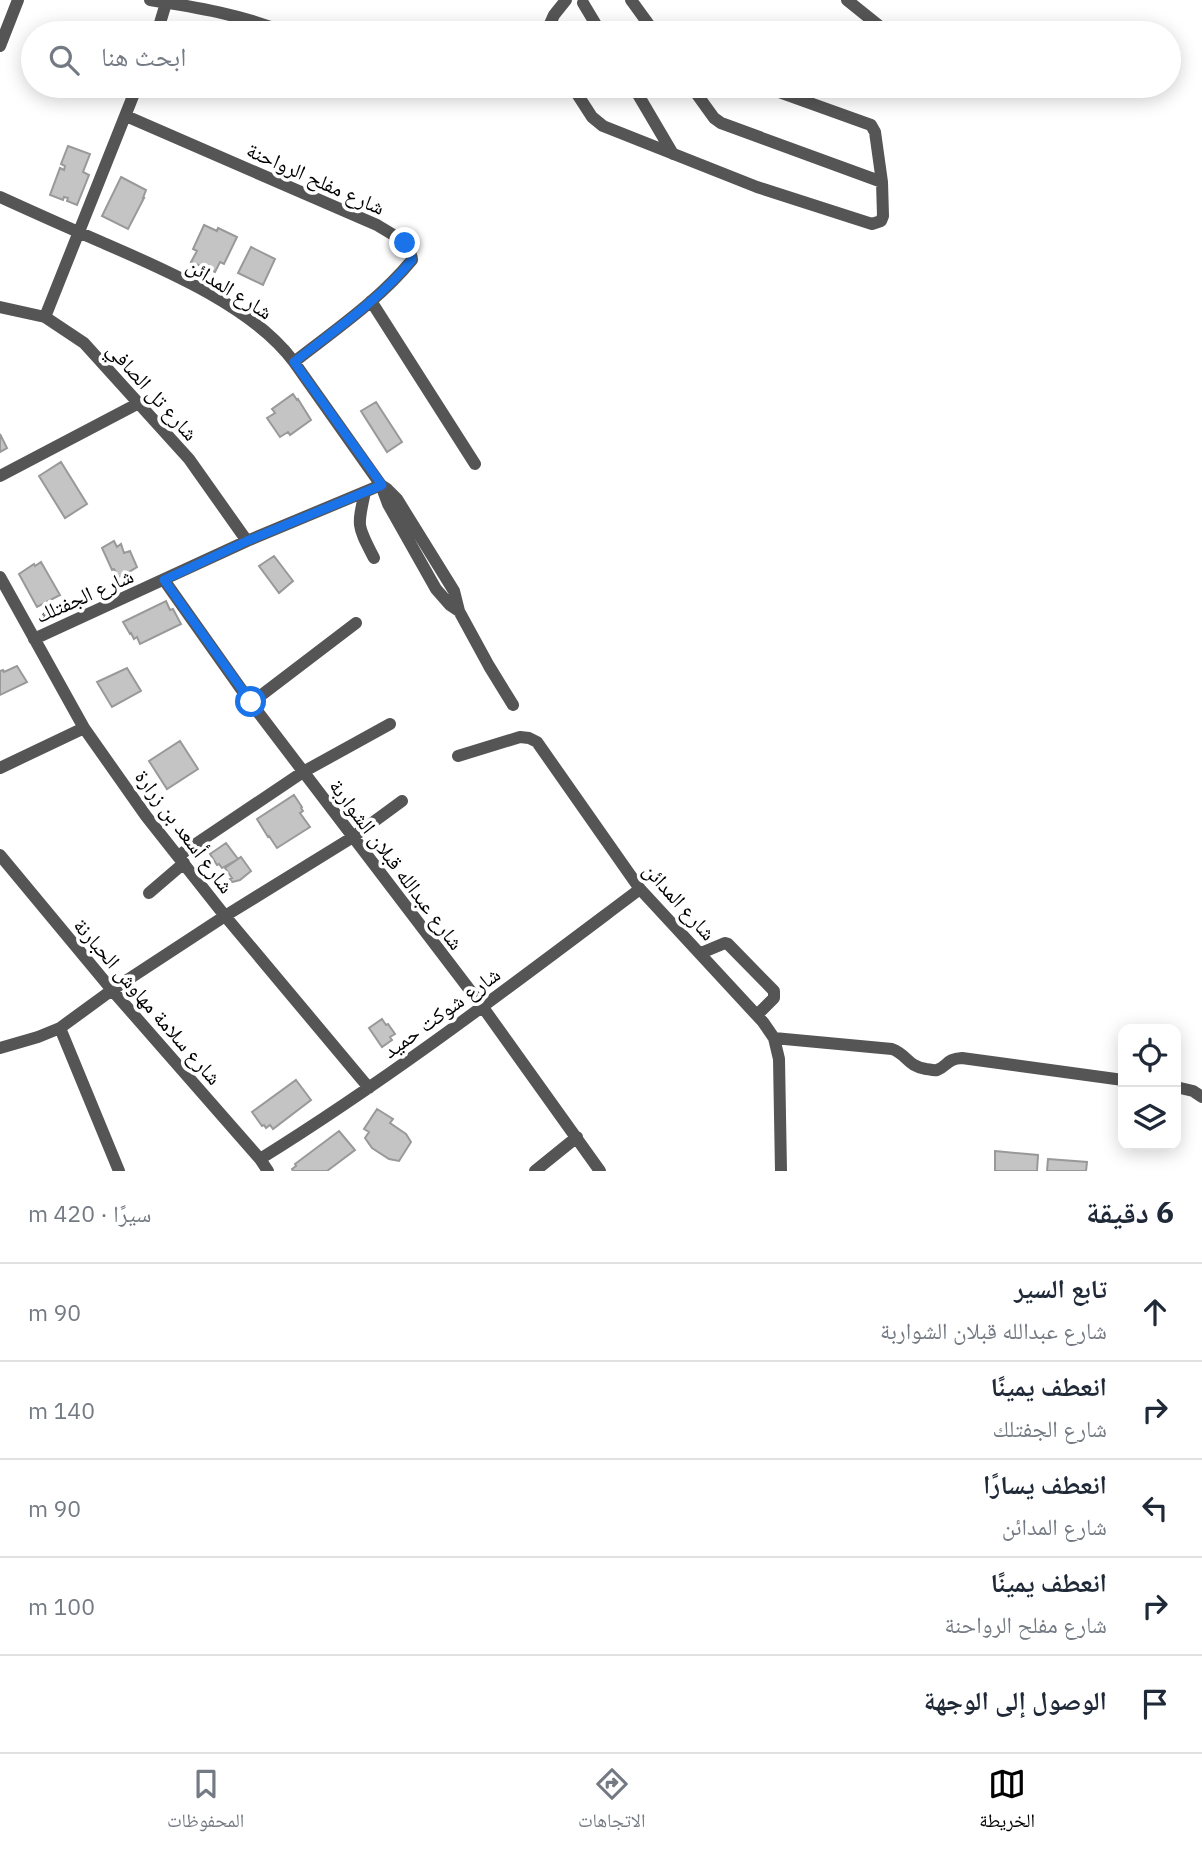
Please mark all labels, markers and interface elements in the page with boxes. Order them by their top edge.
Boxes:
search box [21,21,1181,98]
text: ابحث هنا [101,39,186,73]
icon: search [45,41,83,79]
street label: شارع مفلح الرواحنة [243,135,389,221]
route end [389,227,420,258]
street label: شارع المدائن [182,251,278,325]
street label: شارع تل الصافي [99,336,205,449]
street label: شارع الجفتلك [31,561,137,629]
route start [235,686,266,717]
street label: شارع أسعد بن زرارة [129,763,241,899]
street label: شارع عبدالله قبلان الشواربة [323,773,471,955]
street label: شارع المدائن [637,856,723,946]
street label: شارع سلامة مهاوش الحبارنة [68,912,228,1090]
street label: شارع شوكت حميد [377,960,505,1064]
map controls [1118,1024,1181,1150]
button: locate [1118,1024,1181,1087]
button: layers [1118,1087,1181,1150]
text: 6 دقيقة [1086,1192,1174,1231]
text: سيرًا · 420 m [28,1198,151,1228]
text: تابع السير [1014,1271,1107,1305]
icon: ahead [1136,1293,1174,1331]
text: 90 m [28,1297,81,1327]
text: شارع عبدالله قبلان الشواربة [880,1315,1107,1345]
text: انعطف يمينًا [991,1369,1107,1403]
icon: right [1136,1391,1174,1429]
text: 140 m [28,1395,95,1425]
text: شارع الجفتلك [992,1413,1107,1443]
text: انعطف يسارًا [983,1467,1107,1501]
icon: left [1136,1489,1174,1527]
text: 90 m [28,1493,81,1523]
text: شارع المدائن [1002,1511,1107,1541]
text: انعطف يمينًا [991,1565,1107,1599]
icon: right [1136,1587,1174,1625]
text: 100 m [28,1591,95,1621]
text: شارع مفلح الرواحنة [944,1609,1107,1639]
text: الوصول إلى الوجهة [924,1683,1107,1717]
icon: arrive [1136,1685,1174,1723]
tab: المحفوظات [167,1765,244,1839]
tab: الاتجاهات [578,1765,645,1839]
tab: الخريطة [979,1765,1035,1839]

